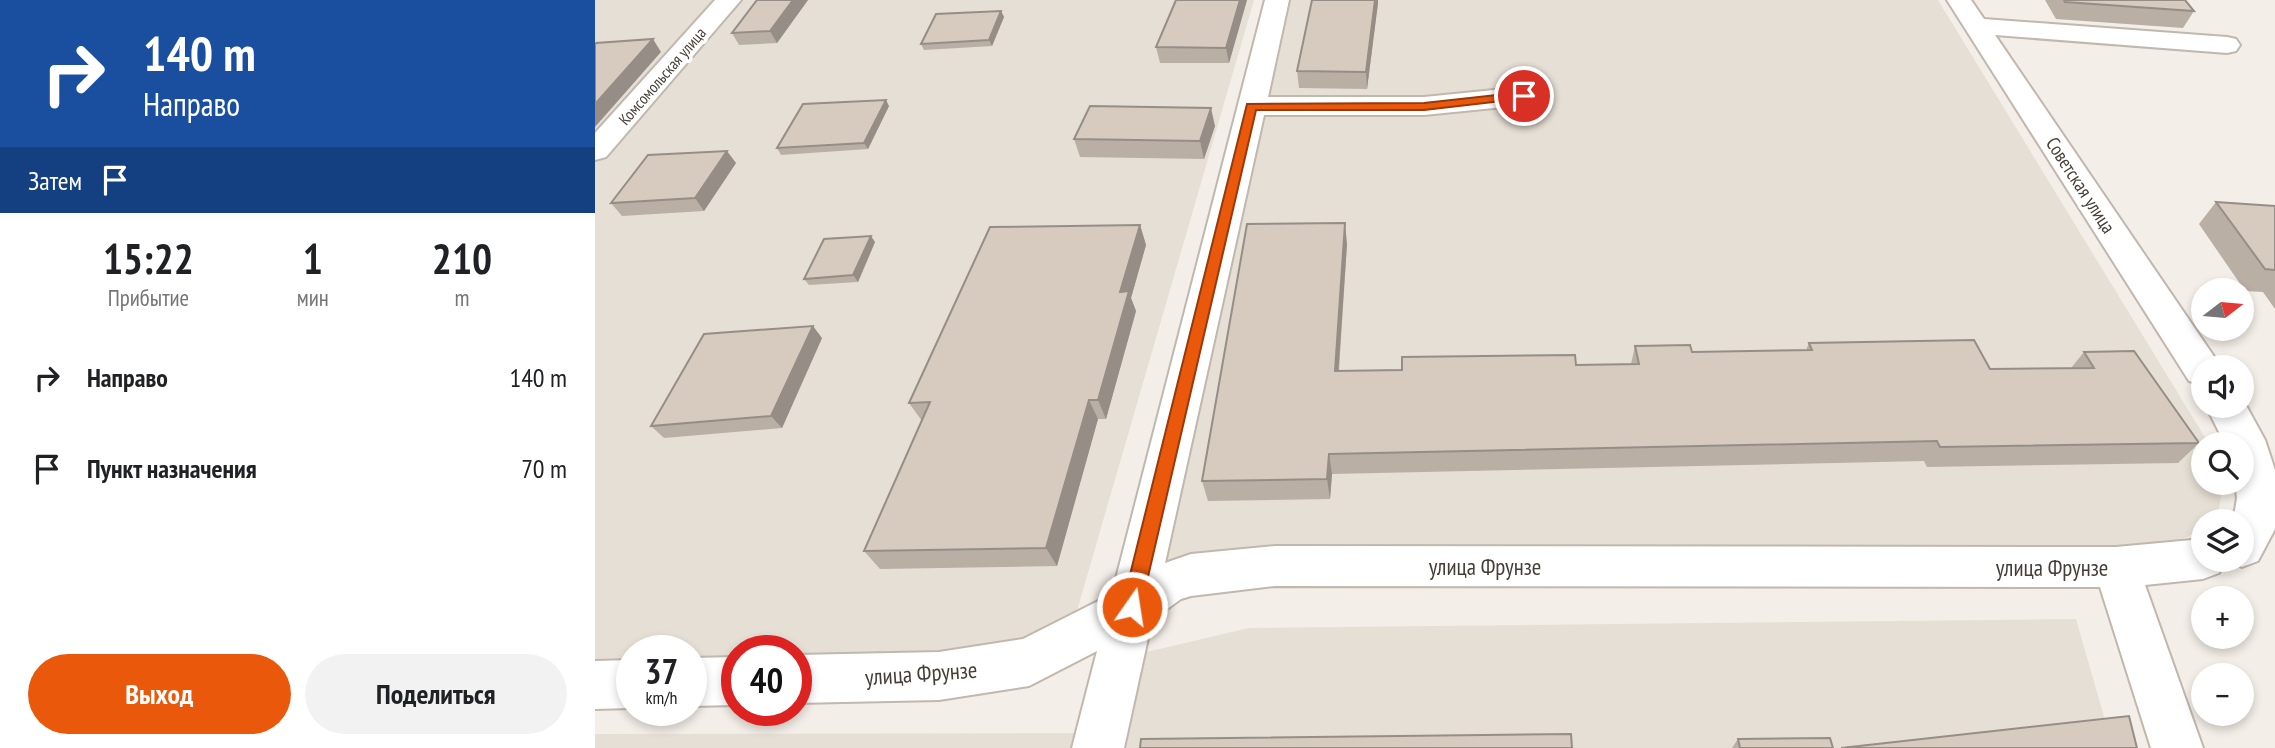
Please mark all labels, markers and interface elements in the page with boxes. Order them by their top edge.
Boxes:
text: 140 m [143,21,256,85]
street label: Комсомольская улица [614,23,710,129]
icon: right [28,28,119,119]
pin [1494,66,1554,126]
icon: arrive [1505,77,1543,115]
text: Направо [143,83,240,125]
street label: Советская улица [2041,132,2121,238]
icon: arrive [96,161,134,199]
text: Затем [28,164,82,197]
text: 15:22 [103,231,194,286]
text: 1 [303,231,323,286]
text: 210 [432,231,492,286]
north arrow [2191,278,2254,341]
map controls [2191,278,2254,726]
text: Прибытие [108,283,189,312]
text: мин [297,283,329,312]
text: m [454,283,469,312]
button: sound [2191,355,2254,418]
icon: right [28,359,66,397]
text: Направо [87,361,168,394]
text: 140 m [509,361,567,394]
button: search [2191,432,2254,495]
icon: arrive [28,450,66,488]
text: Пункт назначения [87,452,257,485]
text: 70 m [521,452,567,485]
button: layers [2191,509,2254,572]
street label: улица Фрунзе [1429,552,1541,581]
street label: улица Фрунзе [1996,553,2108,582]
position arrow [1095,570,1169,644]
button: + [2191,586,2254,649]
speed limit sign: 40 [721,635,812,726]
text: 37 [645,648,678,694]
button: Выход [28,654,291,734]
button: Поделиться [305,654,567,734]
street label: улица Фрунзе [864,655,978,691]
button: − [2191,663,2254,726]
text: km/h [646,686,677,709]

